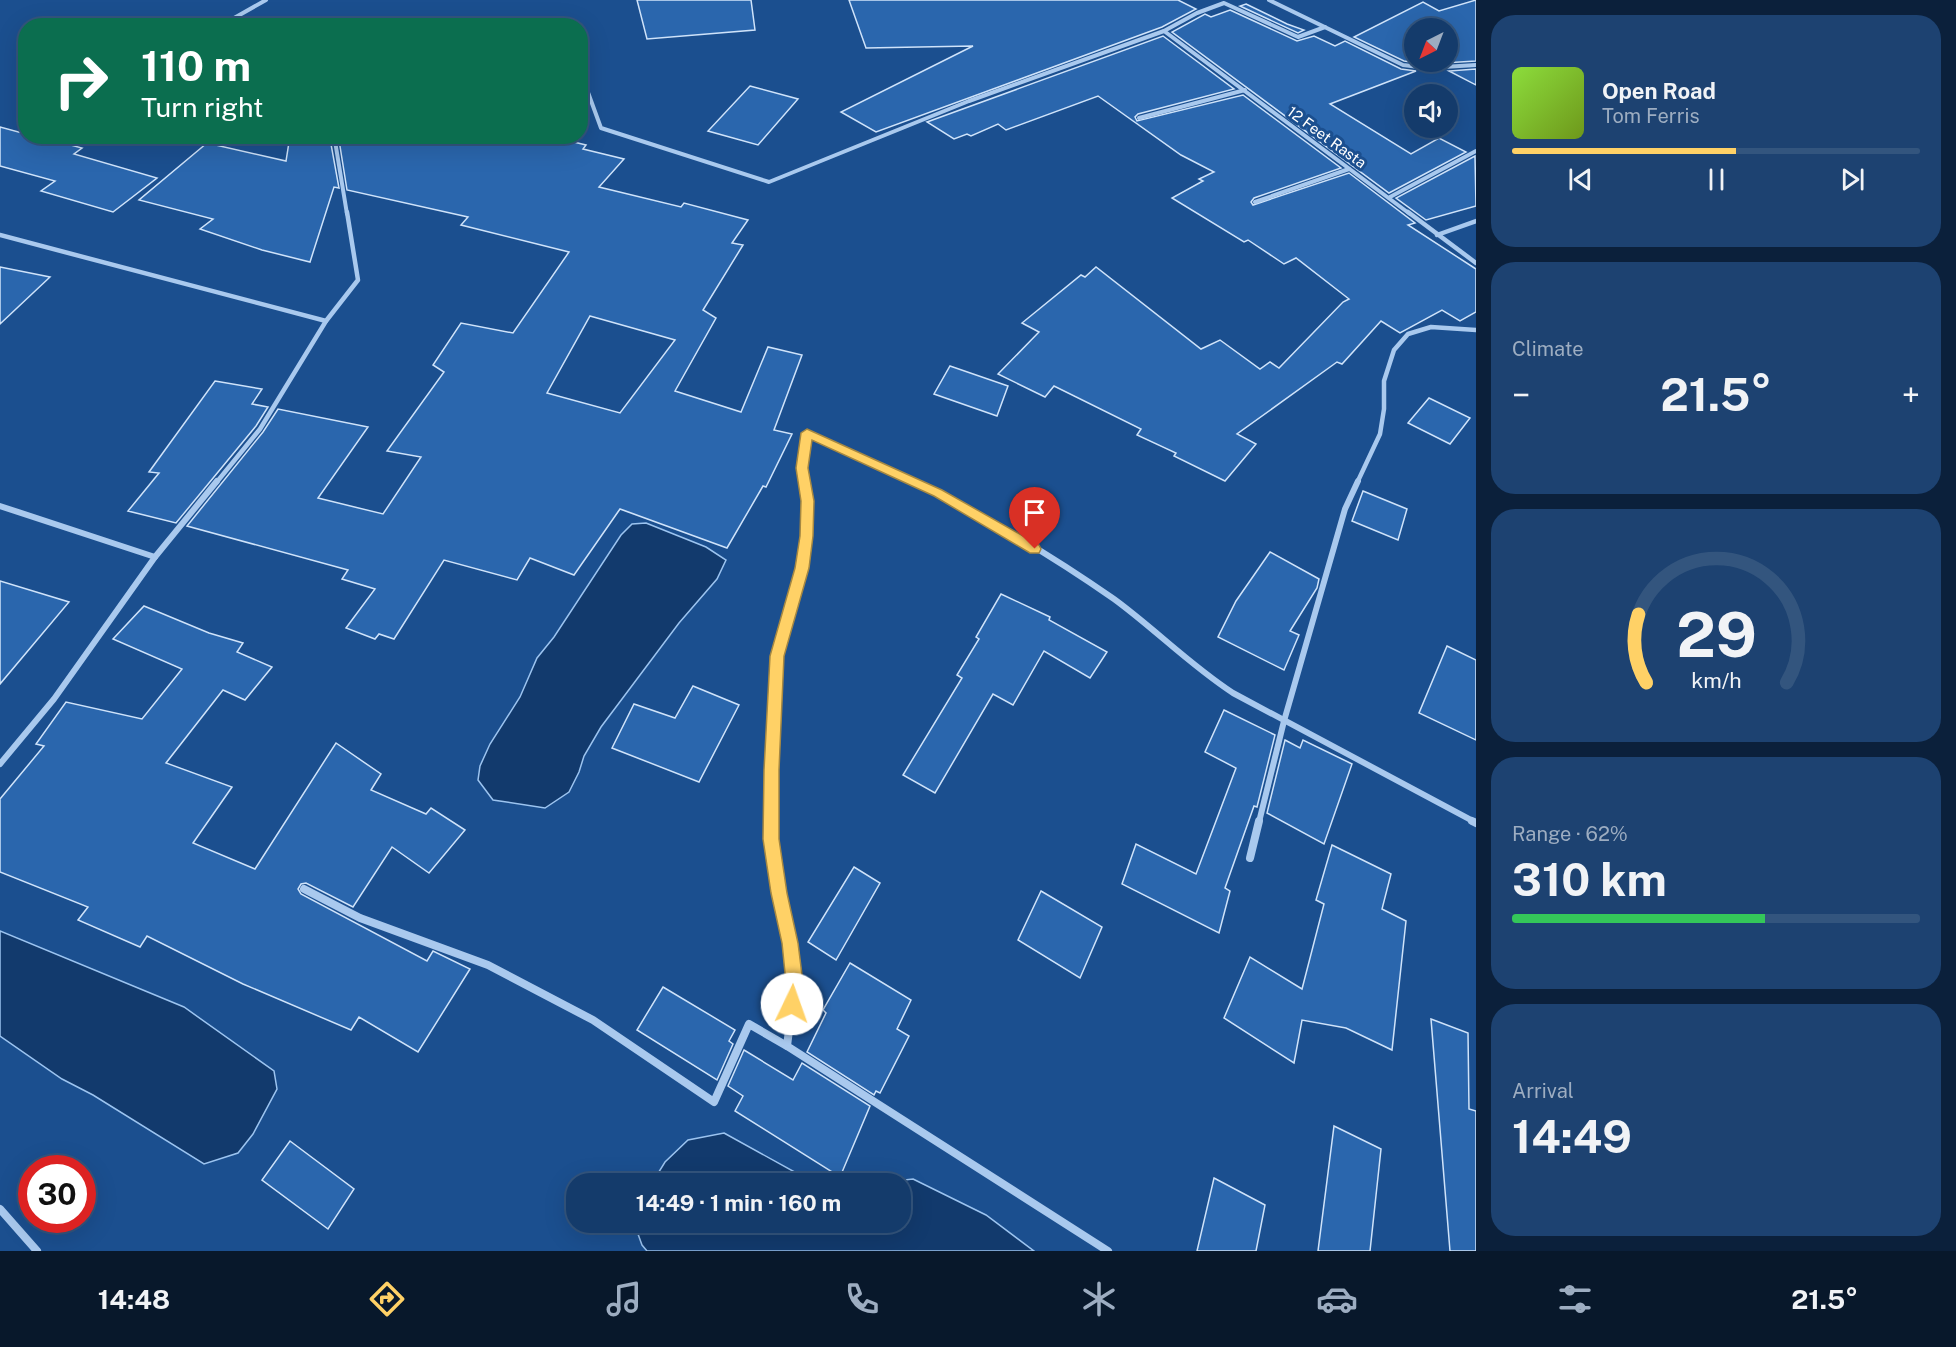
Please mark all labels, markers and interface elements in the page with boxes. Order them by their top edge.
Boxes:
north arrow [1404,18,1458,72]
map controls [1404,18,1458,138]
text: 110 m [141,41,251,90]
icon: right [42,42,120,120]
text: Open Road [1602,78,1716,104]
button: sound [1404,84,1458,138]
text: Turn right [141,91,264,123]
street label: 12 Feet Rasta [1284,103,1370,171]
text: Tom Ferris [1602,104,1700,128]
icon: previous [1564,163,1597,196]
icon: pause [1700,163,1733,196]
icon: next [1836,163,1869,196]
text: Climate [1512,337,1584,361]
text: 21.5° [1660,368,1772,421]
text: − [1512,376,1530,414]
text: + [1902,376,1920,414]
pin [1009,487,1060,549]
icon: arrive [1018,496,1051,529]
text: 29 [1676,598,1756,671]
text: km/h [1691,668,1741,693]
text: Range · 62% [1512,822,1628,846]
text: 310 km [1512,853,1667,906]
position arrow [760,972,824,1036]
text: Arrival [1512,1079,1574,1103]
text: 14:49 [1512,1110,1632,1163]
speed limit sign: 30 [18,1155,96,1233]
text: 14:49 · 1 min · 160 m [636,1190,841,1216]
icon: directions [366,1278,408,1320]
icon: music [603,1278,645,1320]
icon: phone [841,1278,883,1320]
icon: climate [1078,1278,1120,1320]
icon: car [1316,1278,1358,1320]
icon: filters [1554,1278,1596,1320]
text: 14:48 [98,1283,170,1315]
text: 21.5° [1791,1283,1858,1315]

